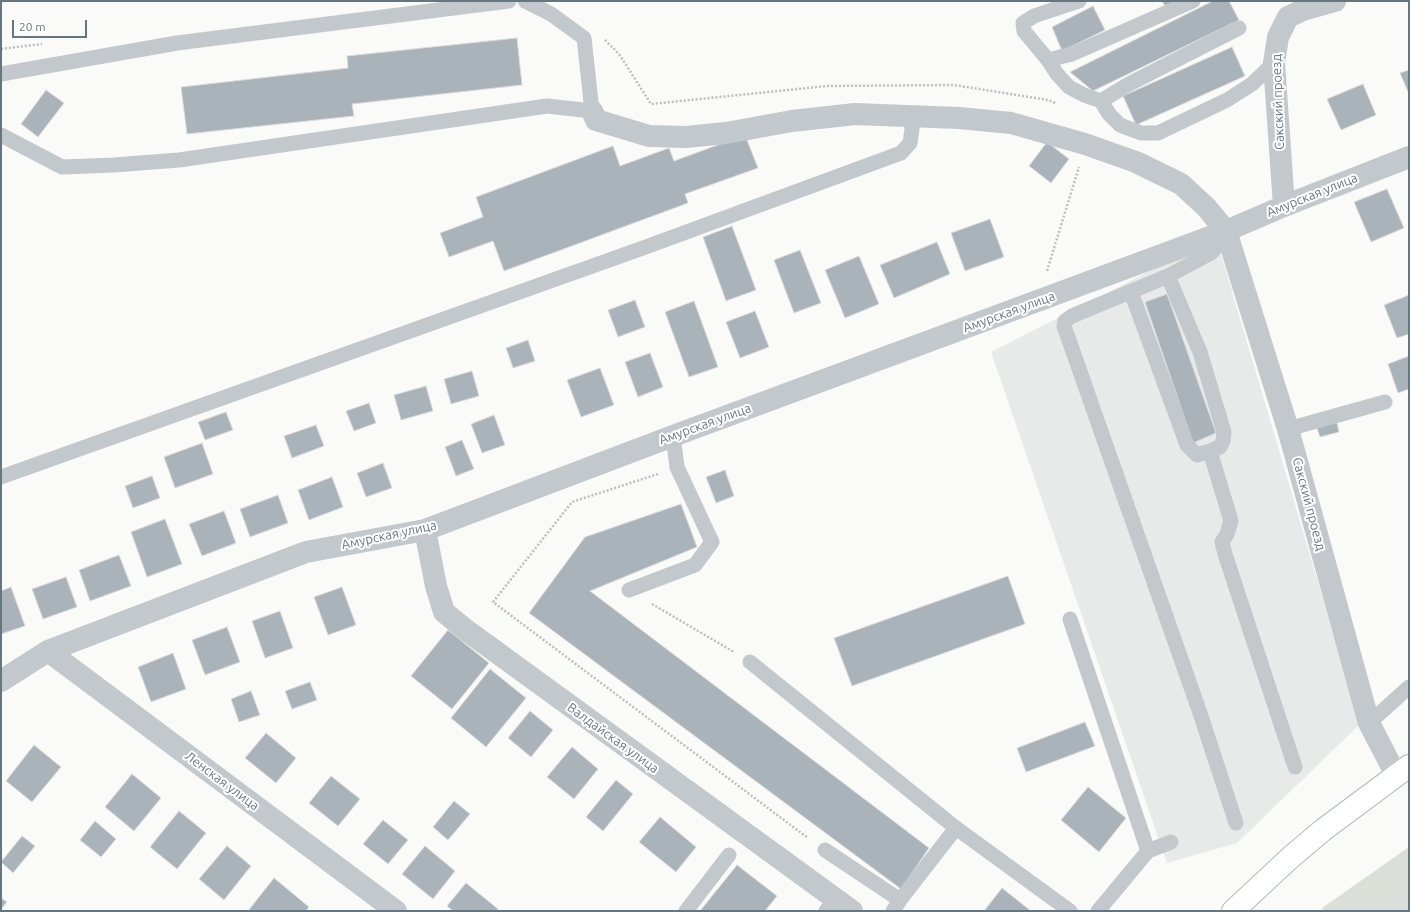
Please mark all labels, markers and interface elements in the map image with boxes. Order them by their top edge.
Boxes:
scale bar [14,12,89,38]
text: 20 m [19,20,46,33]
street label: Сакский проезд [1269,54,1287,150]
street label: Амурская улица [1264,170,1360,220]
street label: Амурская улица [961,288,1057,336]
street label: Амурская улица [657,400,753,448]
street label: Сакский проезд [1289,456,1329,552]
street label: Амурская улица [340,517,438,553]
street label: Валдайская улица [564,700,662,776]
street label: Ленская улица [182,748,262,814]

